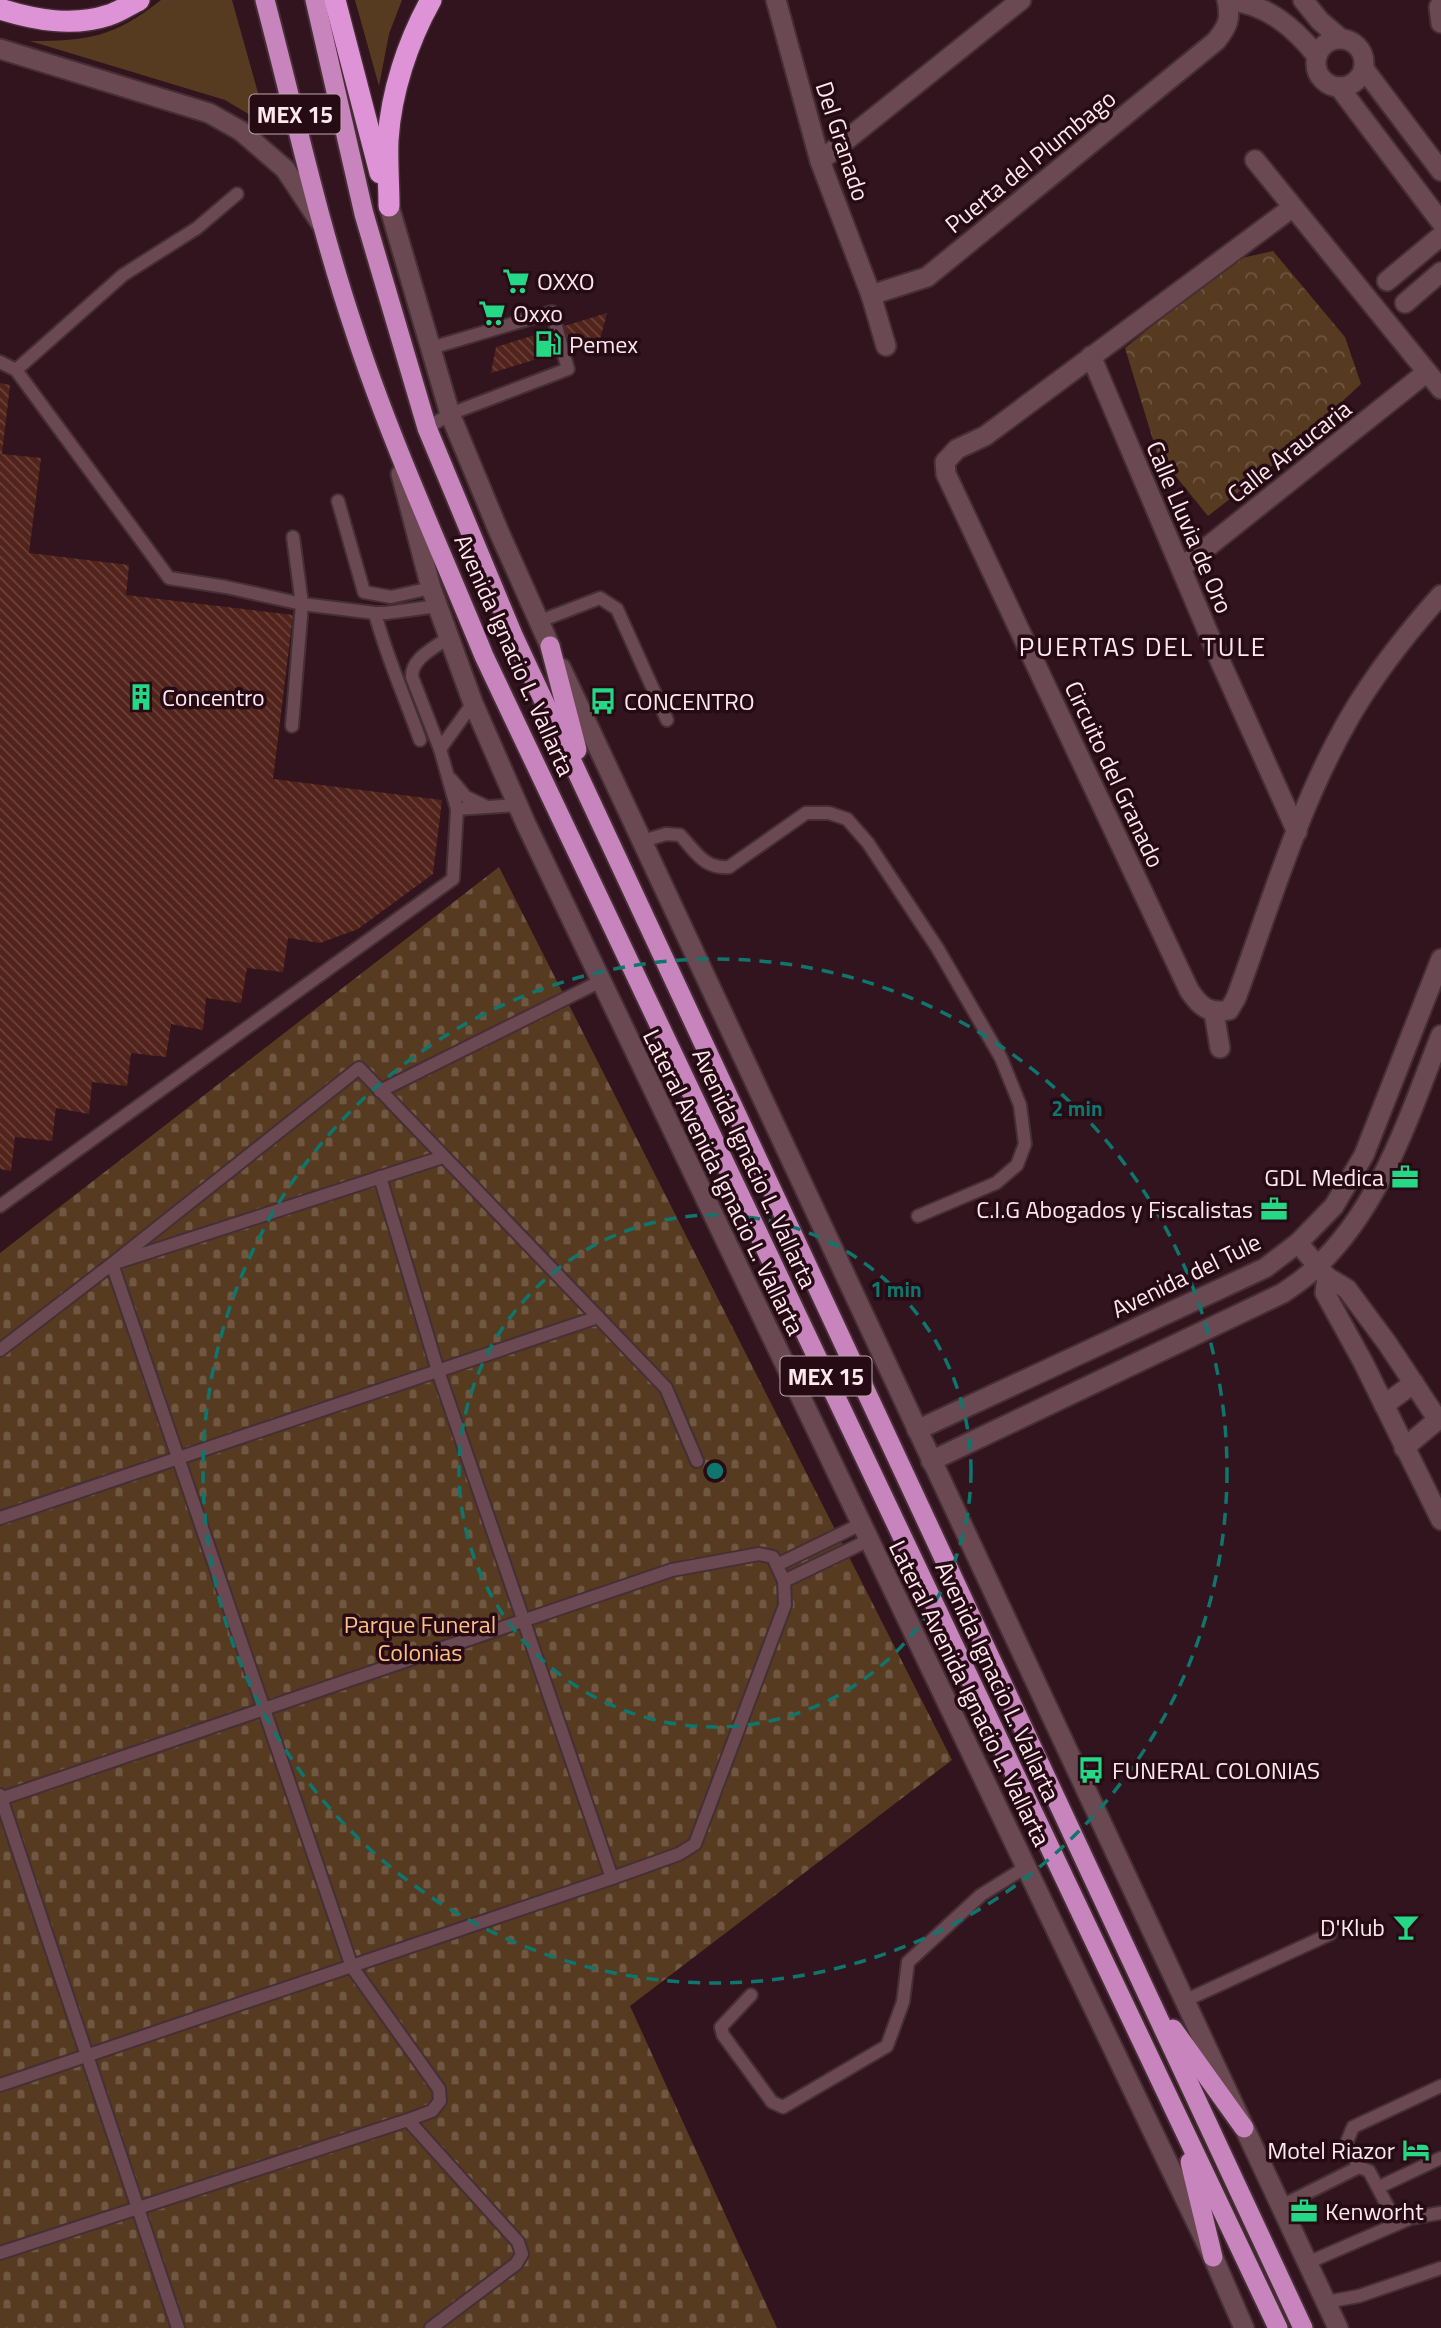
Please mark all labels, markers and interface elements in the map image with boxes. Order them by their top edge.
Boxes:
street label: Del Granado [807,77,879,205]
street label: Puerta del Plumbago [937,81,1123,241]
road number: MEX 15 [250,94,340,134]
place label: OXXO [537,263,595,299]
supermarket icon: OXXO [501,266,531,296]
place label: Oxxo [513,295,563,331]
supermarket icon: Oxxo [477,298,507,328]
place label: Pemex [569,326,638,362]
fuel station icon: Pemex [533,329,563,359]
street label: Calle Araucaria [1219,391,1359,511]
street label: Calle Lluvia de Oro [1137,435,1243,619]
street label: Avenida Ignacio L. Vallarta [445,528,585,782]
district label: PUERTAS DEL TULE [1019,627,1267,666]
street label: Circuito del Granado [1056,675,1174,873]
place label: Concentro [162,679,265,715]
building icon: Concentro [126,682,156,712]
place label: CONCENTRO [624,683,755,719]
bus stop icon: CONCENTRO [588,686,618,716]
street label: Lateral Avenida Ignacio L. Vallarta [634,1023,814,1341]
street label: Avenida Ignacio L. Vallarta [683,1042,827,1294]
text: 2 min [1051,1092,1103,1124]
place label: GDL Medica [1264,1159,1384,1195]
office icon: GDL Medica [1390,1162,1420,1192]
place label: C.I.G Abogados y Fiscalistas [976,1191,1253,1227]
office icon: C.I.G Abogados y Fiscalistas [1259,1194,1289,1224]
street label: Avenida del Tule [1105,1223,1267,1327]
text: 1 min [870,1273,922,1305]
road number: MEX 15 [780,1357,872,1396]
centre of rings [703,1459,727,1483]
street label: Lateral Avenida Ignacio L. Vallarta [880,1534,1060,1852]
street label: Avenida Ignacio L. Vallarta [926,1555,1070,1807]
park label: Parque Funeral Colonias [344,1606,496,1670]
place label: FUNERAL COLONIAS [1112,1752,1320,1788]
bus stop icon: FUNERAL COLONIAS [1076,1755,1106,1785]
place label: D'Klub [1320,1909,1385,1945]
bar icon: D'Klub [1391,1912,1421,1942]
place label: Motel Riazor [1267,2132,1395,2168]
hotel icon: Motel Riazor [1401,2135,1431,2165]
place label: Kenworht [1325,2193,1424,2229]
office icon: Kenworht [1289,2196,1319,2226]

